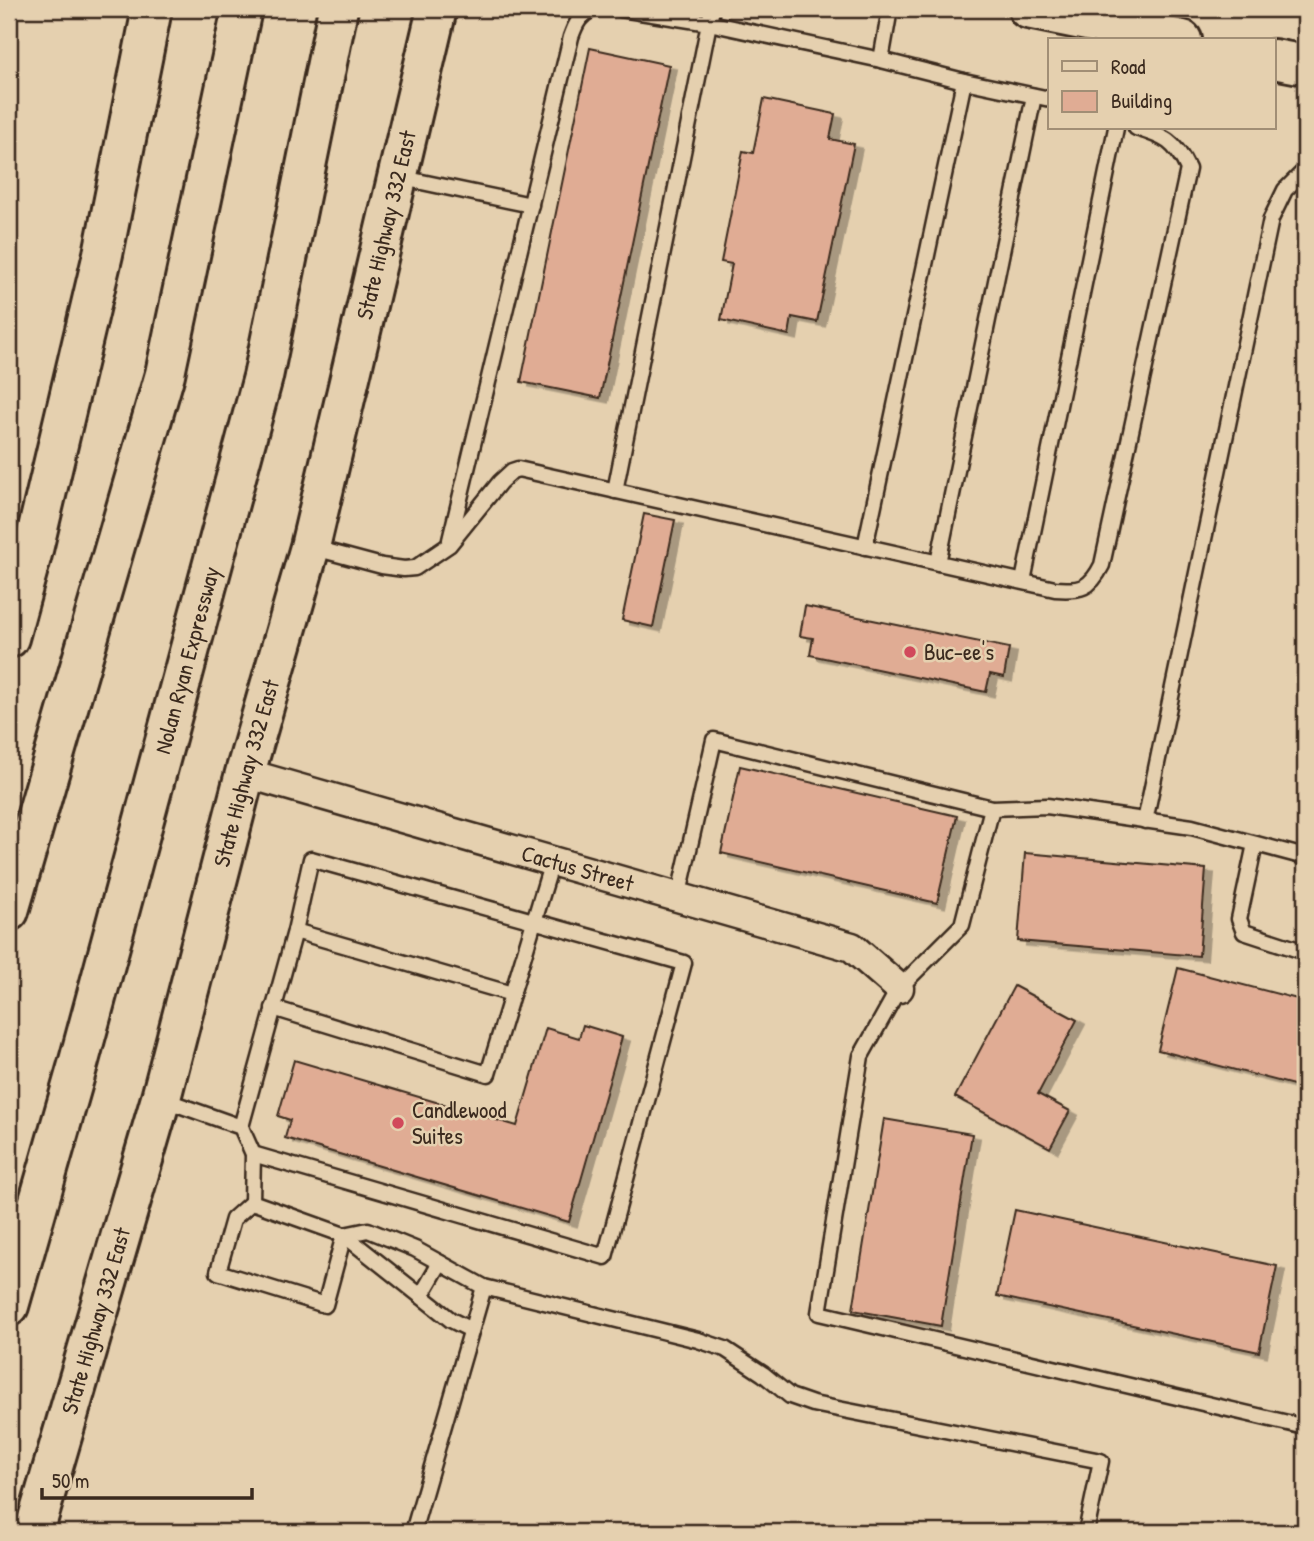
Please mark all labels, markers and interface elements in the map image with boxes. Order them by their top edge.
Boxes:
legend [1048,38,1276,130]
text: Road [1111,52,1145,81]
text: Building [1111,86,1172,115]
street label: State Highway 332 East [348,126,423,322]
street label: Nolan Ryan Expressway [146,563,226,757]
place label: Buc-ee's [924,636,994,667]
marker: Buc-ee's [902,644,918,660]
street label: State Highway 332 East [205,675,286,870]
street label: Cactus Street [518,837,639,899]
place label: Candlewood Suites [412,1094,506,1151]
marker: Candlewood Suites [390,1115,406,1131]
street label: State Highway 332 East [53,1223,138,1418]
scale bar [42,1457,252,1501]
text: 50 m [52,1466,89,1495]

